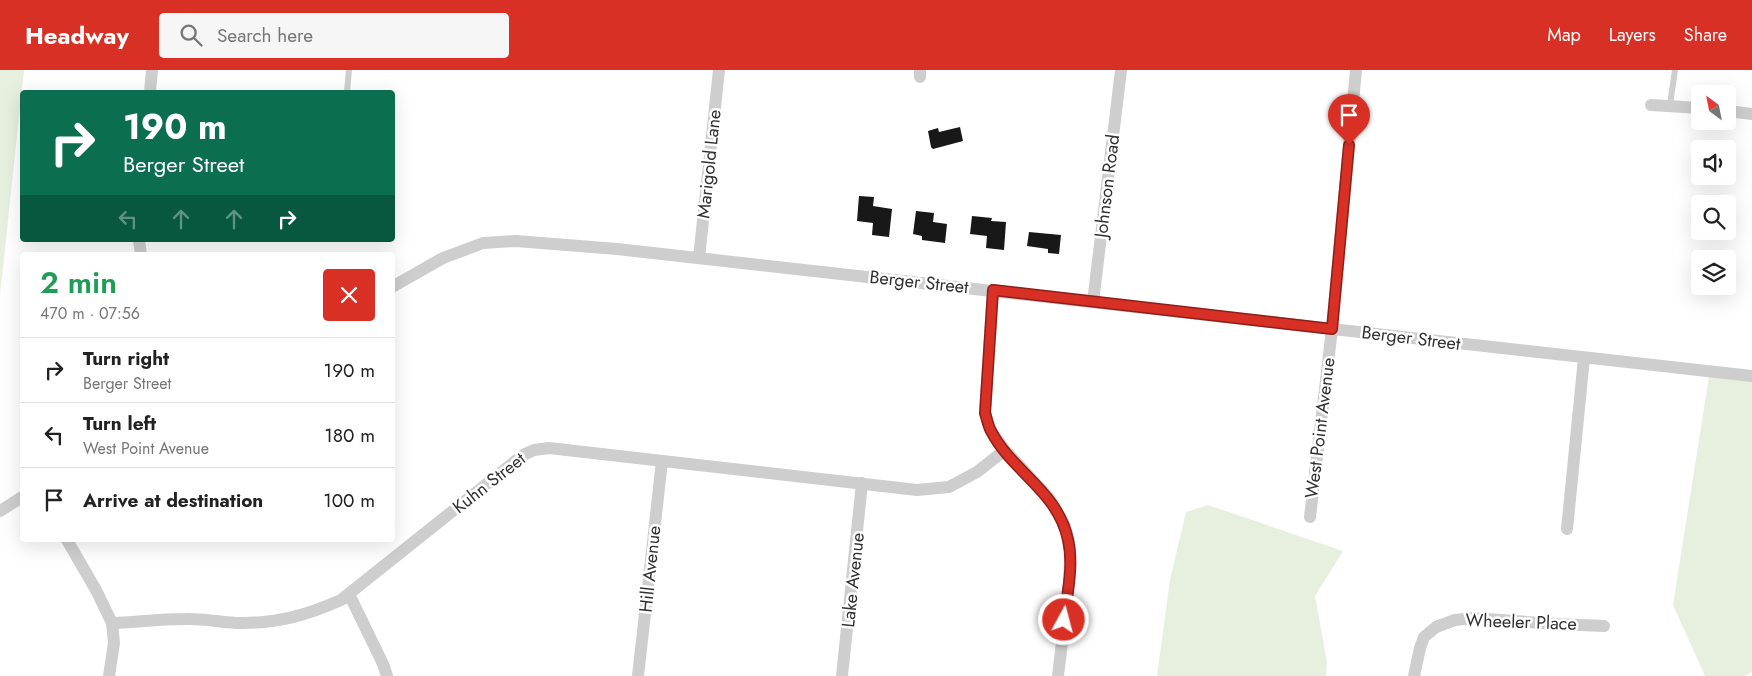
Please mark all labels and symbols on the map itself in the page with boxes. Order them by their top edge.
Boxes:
north arrow [1691,85,1736,130]
pin [1328,94,1370,145]
street label: Marigold Lane [690,108,728,220]
street label: Johnson Road [1088,133,1126,241]
street label: Berger Street [868,264,970,300]
street label: Berger Street [1360,319,1463,357]
street label: West Point Avenue [1298,356,1342,500]
street label: Kuhn Street [447,446,532,520]
street label: Hill Avenue [633,524,667,614]
street label: Lake Avenue [835,531,871,629]
position arrow [1037,593,1089,645]
street label: Wheeler Place [1465,607,1577,637]

